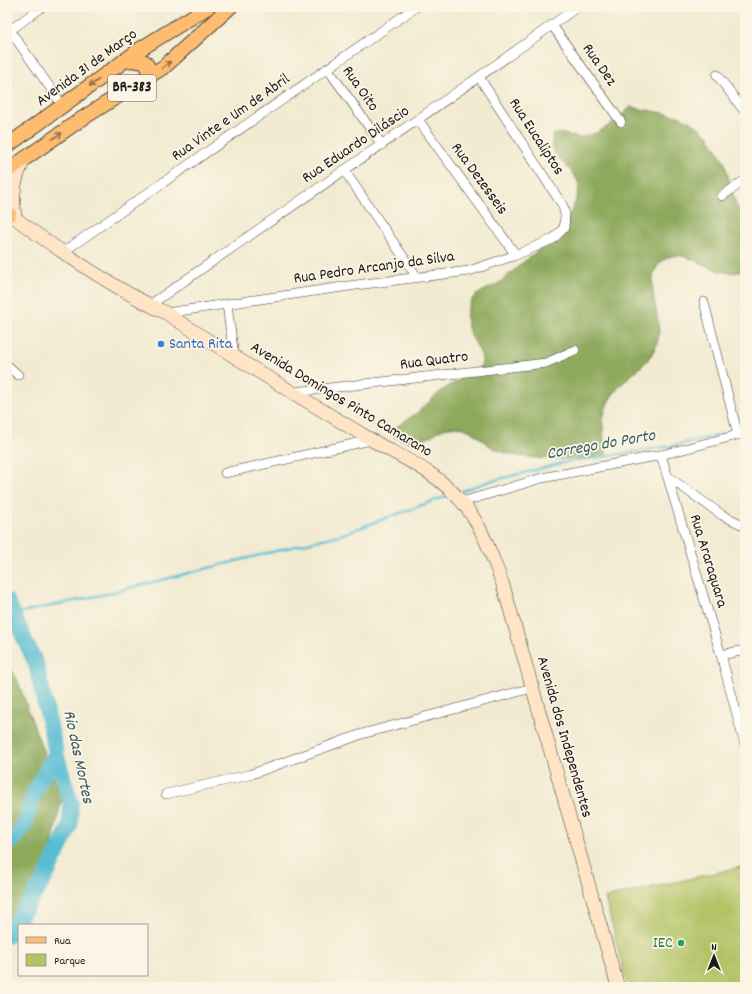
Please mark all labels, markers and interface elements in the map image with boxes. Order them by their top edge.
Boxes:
street label: Avenida 31 de Março [32,23,142,113]
street label: Rua Dez [576,39,622,91]
one-way arrow [161,60,171,69]
street label: Rua Oito [336,62,384,116]
street label: Rua Vinte e Um de Abril [167,68,295,168]
road number: BR-383 [108,75,156,101]
one-way arrow [89,79,100,87]
street label: Rua Eucaliptos [502,94,570,180]
street label: Rua Eduardo Diláscio [298,100,414,190]
one-way arrow [51,131,63,139]
street label: Rua Dezesseis [445,138,513,220]
street label: Rua Pedro Arcanjo da Silva [292,245,456,291]
place label: Santa Rita [169,333,233,356]
street label: Avenida Domingos Pinto Camarano [246,336,436,464]
marker: Santa Rita [156,339,166,349]
street label: Rua Quatro [399,345,469,377]
water label: Corrego do Porto [545,424,659,467]
street label: Rua Araraquara [683,512,733,611]
street label: Avenida dos Independentes [530,654,598,821]
water label: Rio das Mortes [55,708,99,807]
legend [18,924,148,976]
place label: IEC [653,932,673,955]
text: Rua [54,933,71,950]
north arrow [694,936,734,976]
marker: IEC [676,938,686,948]
text: N [711,940,717,956]
text: Parque [54,953,85,970]

